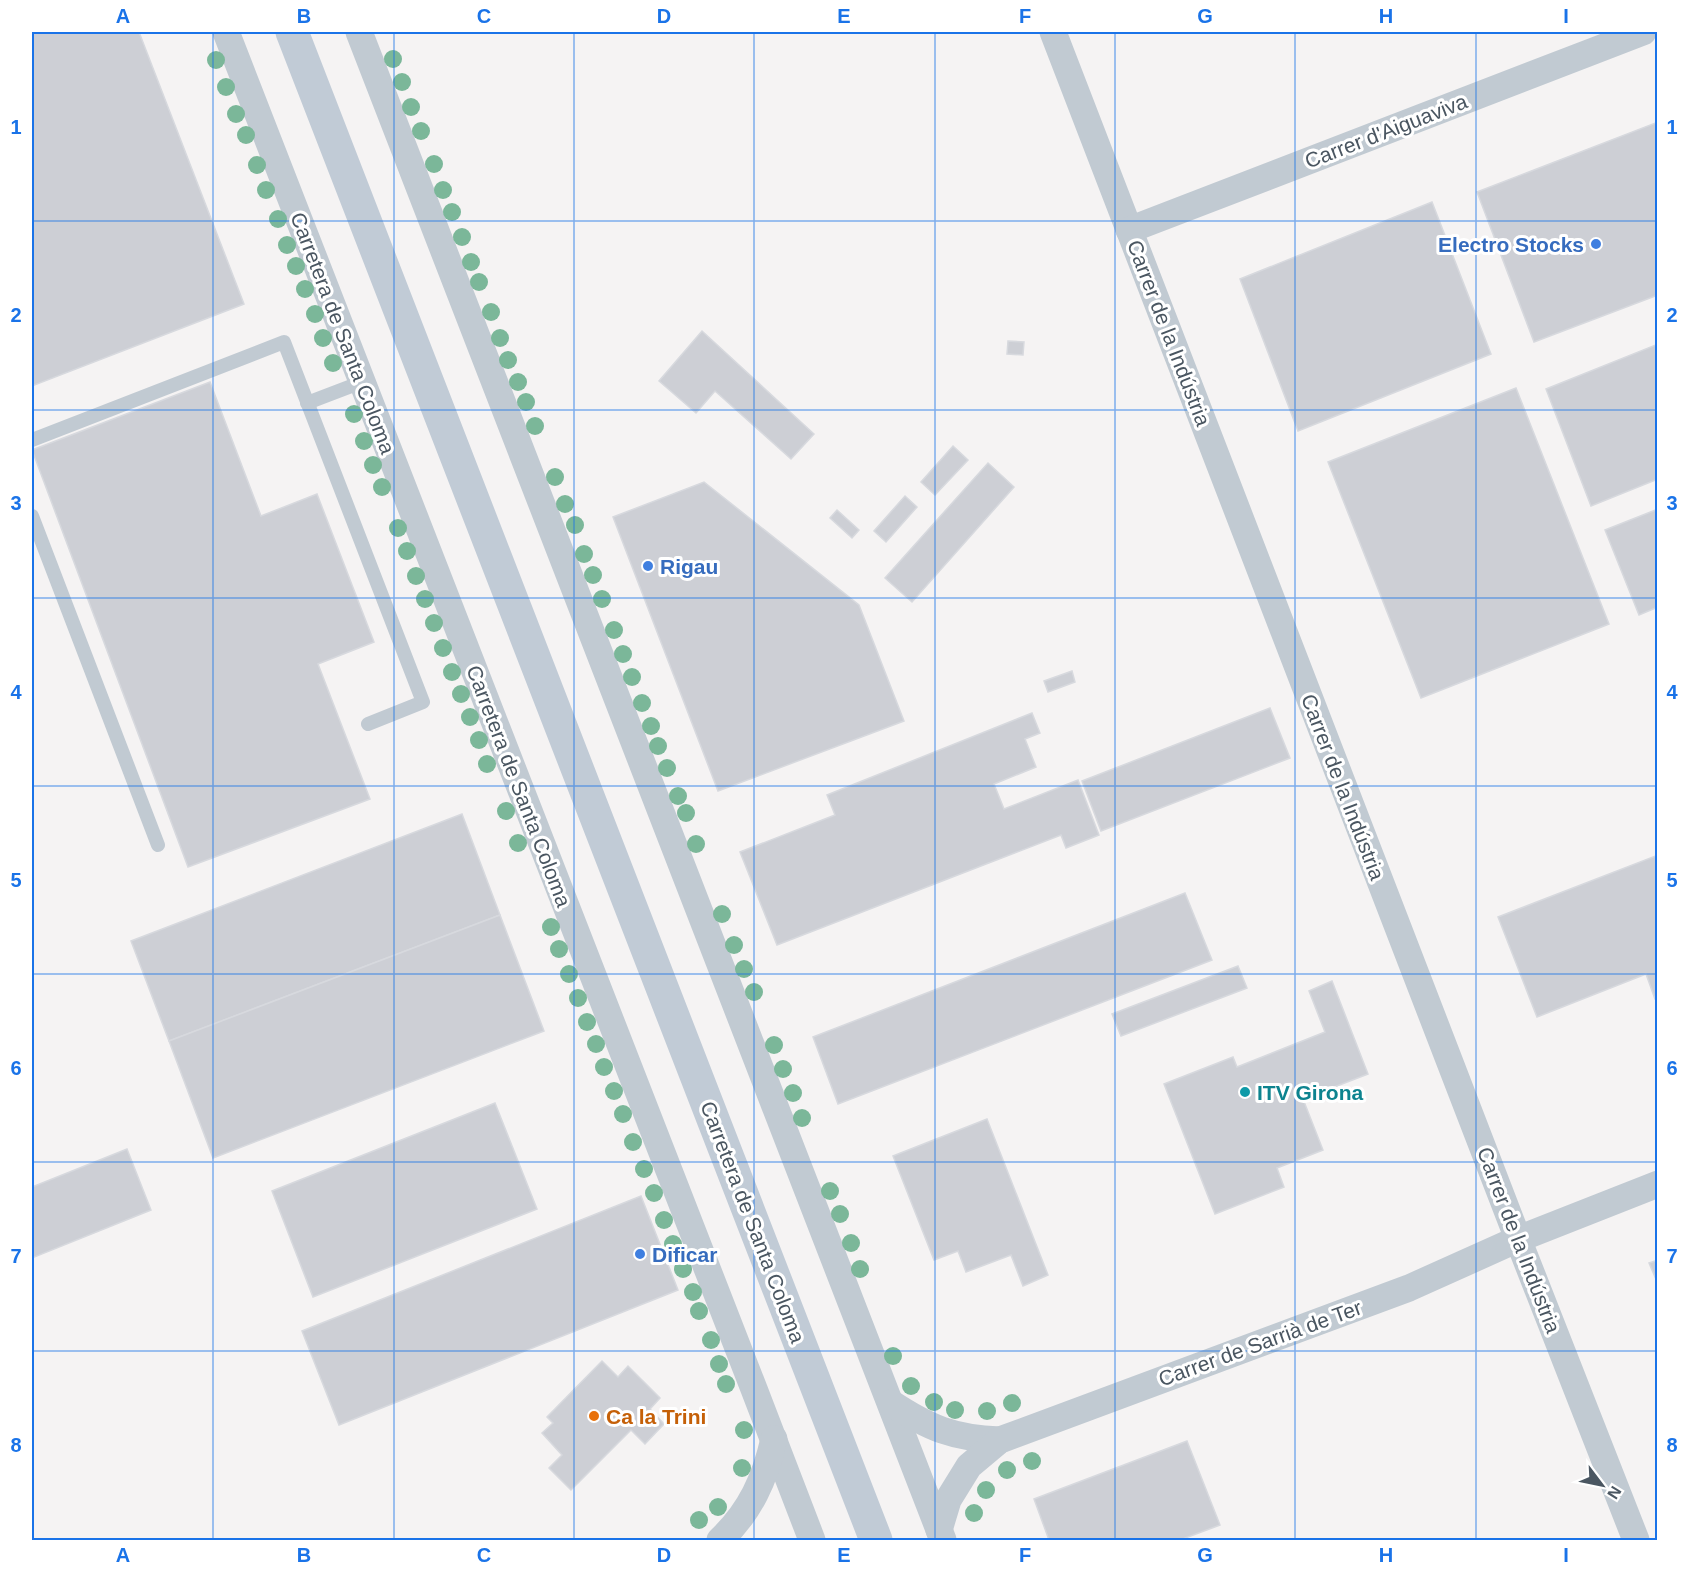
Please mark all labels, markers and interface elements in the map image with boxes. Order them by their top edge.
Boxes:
text: A [116,5,130,27]
text: B [297,5,311,27]
text: C [477,5,491,27]
text: D [657,5,671,27]
text: E [837,5,851,27]
text: F [1019,5,1031,27]
text: G [1197,5,1213,27]
text: H [1379,5,1393,27]
text: I [1563,5,1569,27]
street label: Carrer d'Aiguaviva [1302,89,1471,173]
text: 1 [10,116,22,138]
text: 1 [1666,116,1678,138]
street label: Carretera de Santa Coloma [286,209,400,457]
place label: Electro Stocks [1438,233,1584,256]
street label: Carrer de la Indústria [1123,237,1215,429]
marker: Electro Stocks [1589,237,1603,251]
text: 2 [10,304,22,326]
text: 2 [1666,304,1678,326]
text: 3 [10,492,22,514]
text: 3 [1666,492,1678,514]
place label: Rigau [660,555,718,578]
marker: Rigau [641,559,655,573]
street label: Carretera de Santa Coloma [462,662,576,910]
text: 4 [10,681,22,703]
text: 4 [1666,681,1678,703]
street label: Carrer de la Indústria [1297,691,1389,883]
text: 5 [10,869,22,891]
text: 5 [1666,869,1678,891]
text: 6 [10,1057,22,1079]
text: 6 [1666,1057,1678,1079]
place label: ITV Girona [1257,1081,1364,1104]
marker: ITV Girona [1238,1085,1252,1099]
street label: Carretera de Santa Coloma [696,1098,810,1346]
street label: Carrer de la Indústria [1473,1144,1565,1336]
place label: Dificar [652,1243,717,1266]
text: 7 [10,1245,22,1267]
text: 7 [1666,1245,1678,1267]
marker: Dificar [633,1247,647,1261]
street label: Carrer de Sarrià de Ter [1155,1296,1365,1390]
place label: Ca la Trini [606,1405,706,1428]
marker: Ca la Trini [587,1409,601,1423]
text: 8 [10,1434,22,1456]
text: 8 [1666,1434,1678,1456]
north arrow [1572,1455,1632,1515]
text: N [1604,1483,1625,1502]
text: A [116,1544,130,1566]
text: B [297,1544,311,1566]
text: C [477,1544,491,1566]
text: D [657,1544,671,1566]
text: E [837,1544,851,1566]
text: F [1019,1544,1031,1566]
text: G [1197,1544,1213,1566]
text: H [1379,1544,1393,1566]
text: I [1563,1544,1569,1566]

